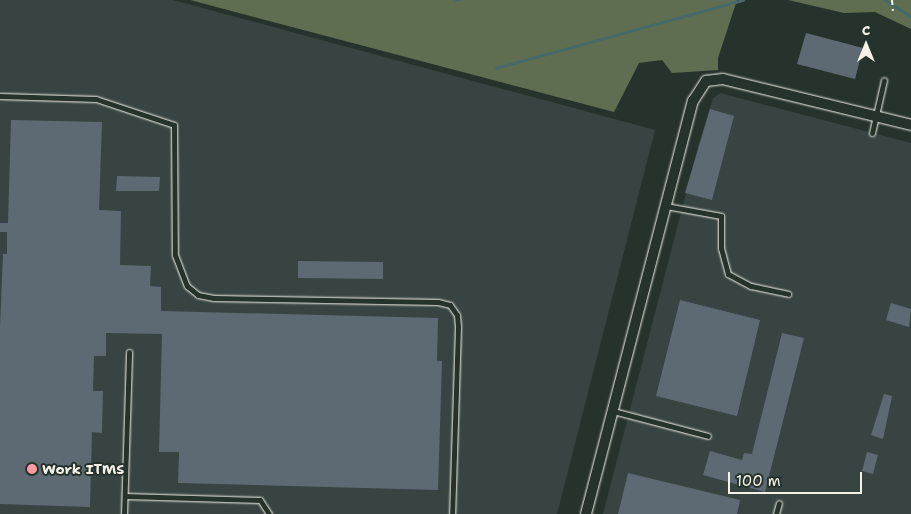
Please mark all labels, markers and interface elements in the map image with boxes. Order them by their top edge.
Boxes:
north arrow [841,20,891,70]
text: С [862,21,870,39]
place label: Work ITMS [42,461,124,477]
scale bar [731,462,865,494]
marker: Work ITMS [26,463,38,475]
text: 100 m [736,471,781,491]

